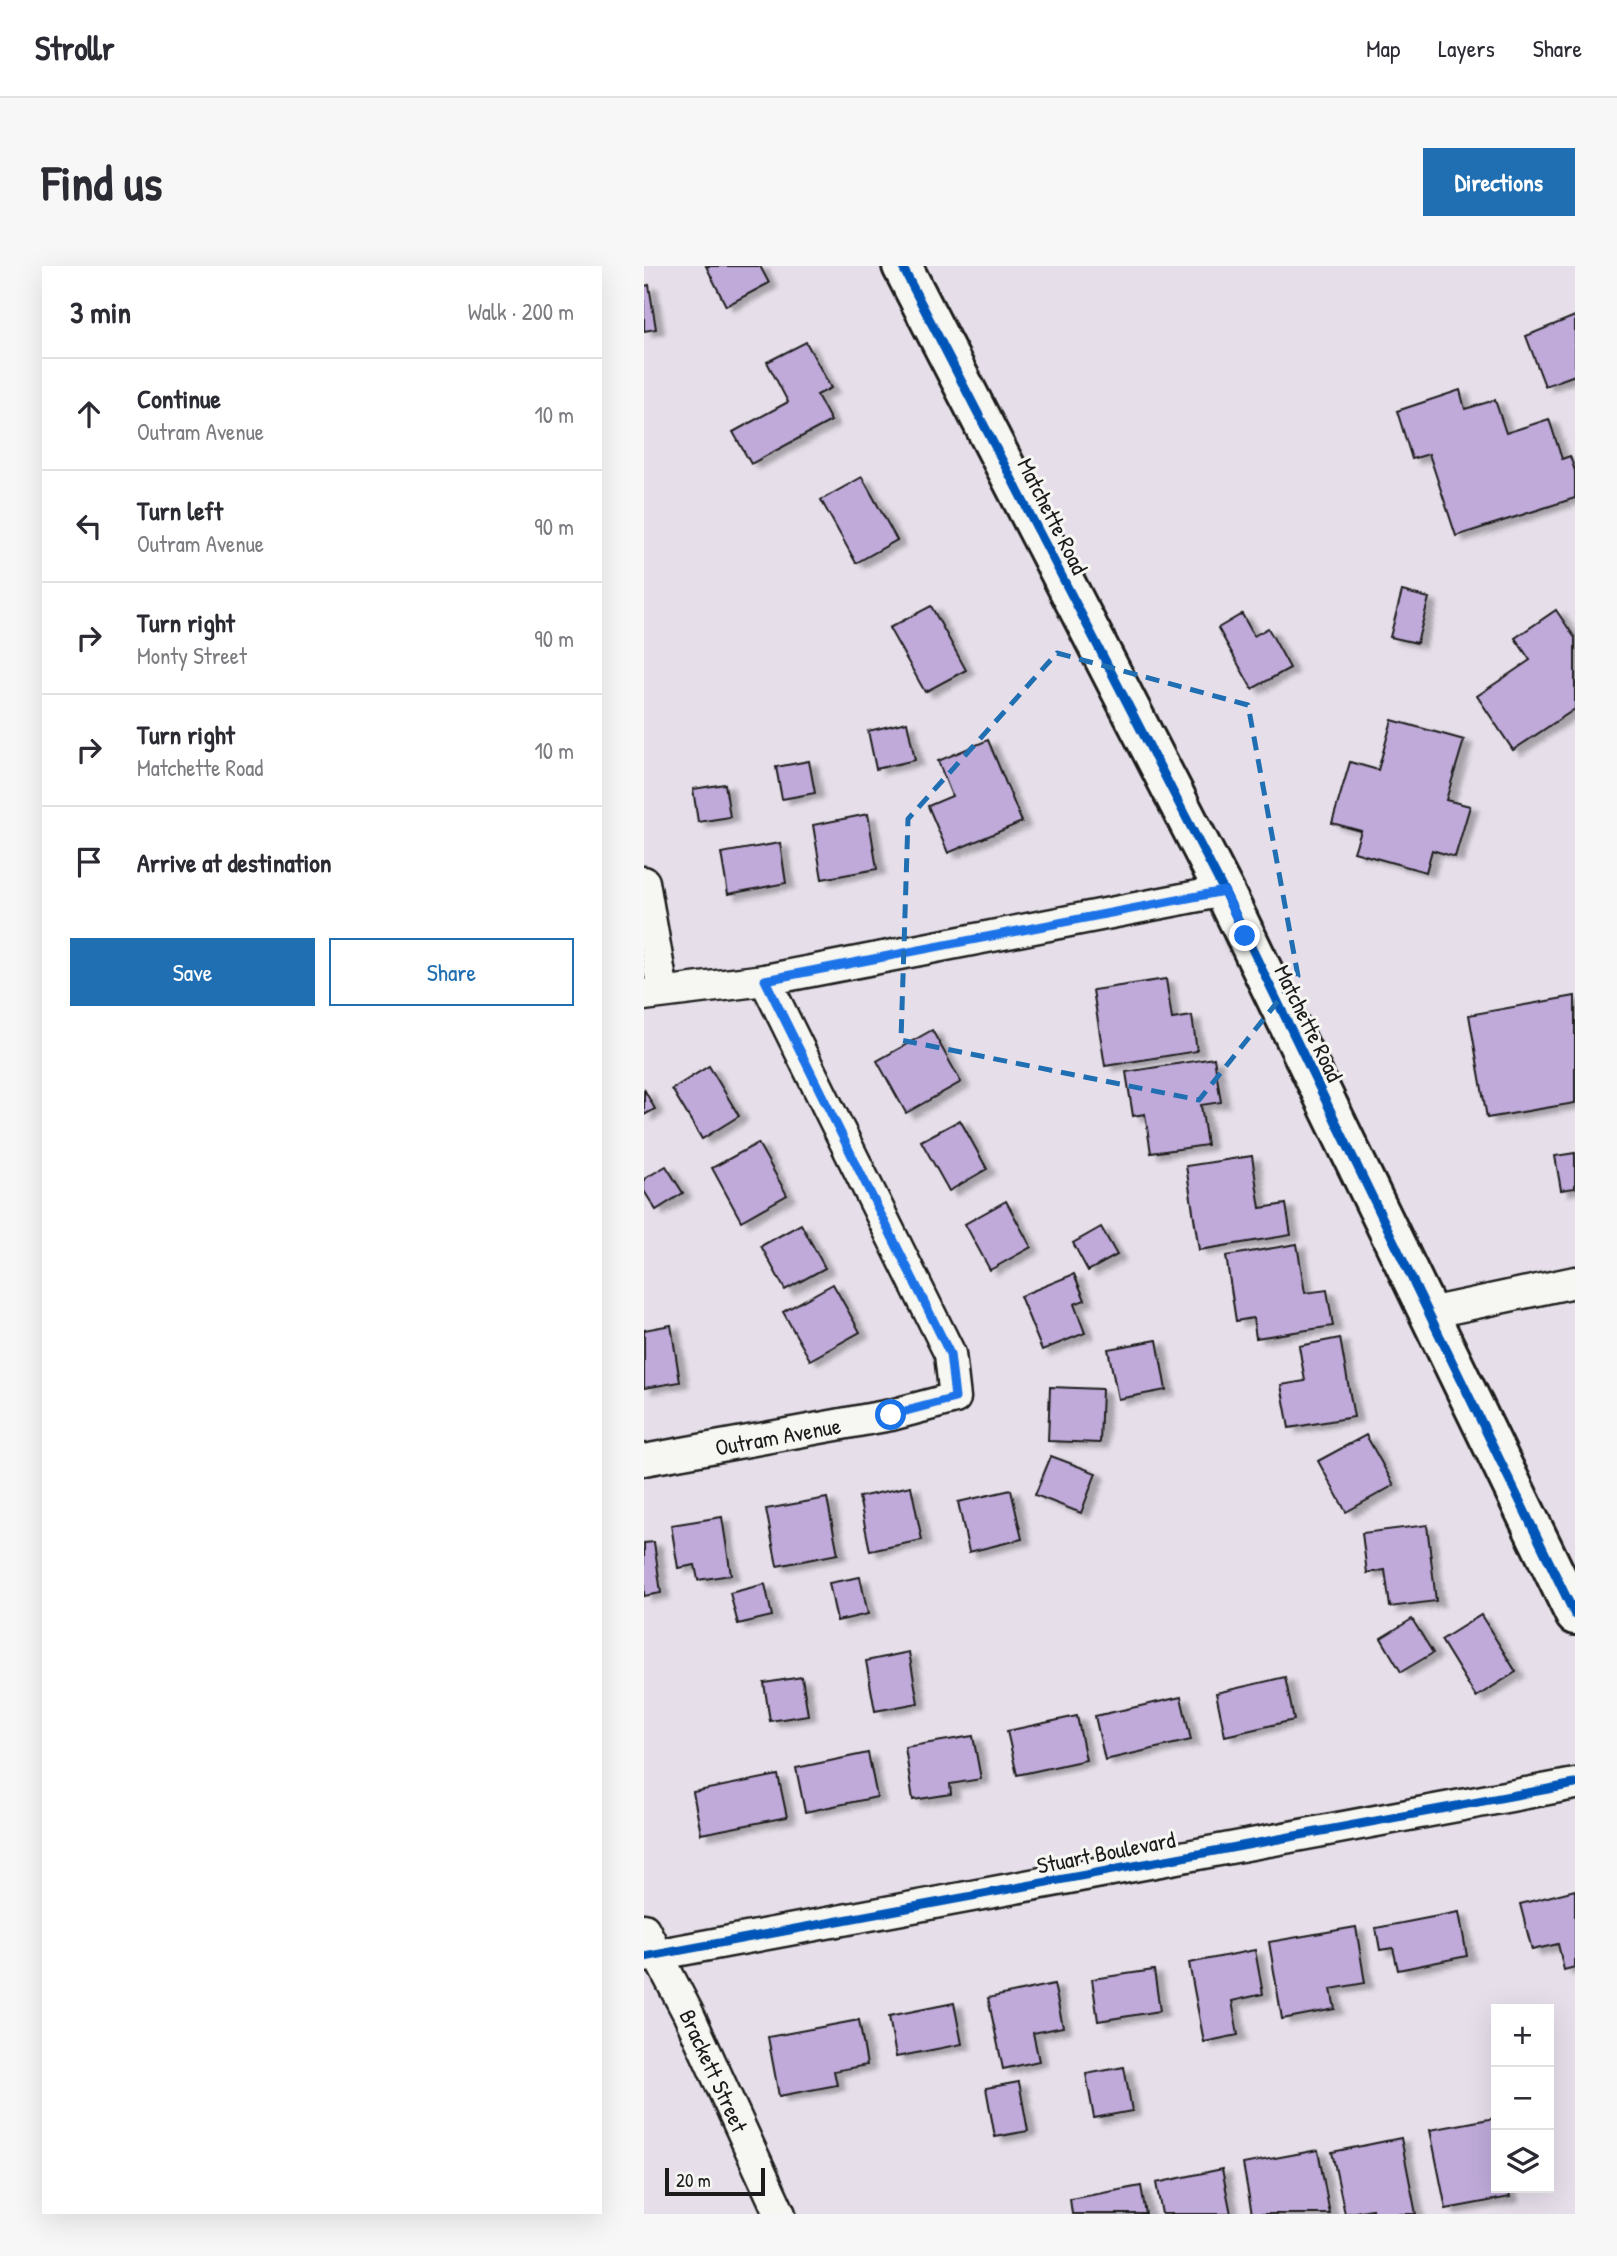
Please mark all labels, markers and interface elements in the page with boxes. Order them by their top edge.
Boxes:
text: Strollr [35,26,114,70]
text: Map [1366,32,1400,64]
text: Layers [1438,32,1495,64]
text: Share [1533,32,1582,64]
button: Directions [1423,148,1575,216]
text: Find us [42,149,162,215]
text: 3 min [70,292,131,332]
text: Walk · 200 m [468,296,574,327]
text: Continue [137,381,221,416]
icon: ahead [70,395,108,433]
text: 10 m [534,399,574,430]
text: Outram Avenue [137,416,264,447]
street label: Matchette Road [1011,453,1095,579]
text: Turn left [137,493,223,528]
icon: left [70,507,108,545]
text: 90 m [534,511,574,542]
text: Outram Avenue [137,528,264,559]
text: Turn right [137,605,235,640]
icon: right [70,619,108,657]
text: 90 m [534,623,574,654]
text: Monty Street [137,640,247,671]
text: Turn right [137,717,235,752]
icon: right [70,731,108,769]
text: 10 m [534,735,574,766]
text: Matchette Road [137,752,263,783]
icon: arrive [70,843,108,881]
text: Arrive at destination [137,845,332,880]
route end [1229,920,1260,951]
button: Save [70,938,315,1006]
button: Share [329,938,574,1006]
street label: Matchette Road [1267,959,1351,1087]
route start [875,1399,906,1430]
street label: Outram Avenue [712,1409,843,1462]
street label: Stuart Boulevard [1034,1823,1178,1881]
street label: Brackett Street [673,2004,756,2138]
map controls [1491,2004,1554,2193]
button: + [1491,2004,1554,2067]
button: − [1491,2067,1554,2130]
button: layers [1491,2130,1554,2193]
scale bar [665,2165,765,2197]
text: 20 m [676,2167,711,2193]

